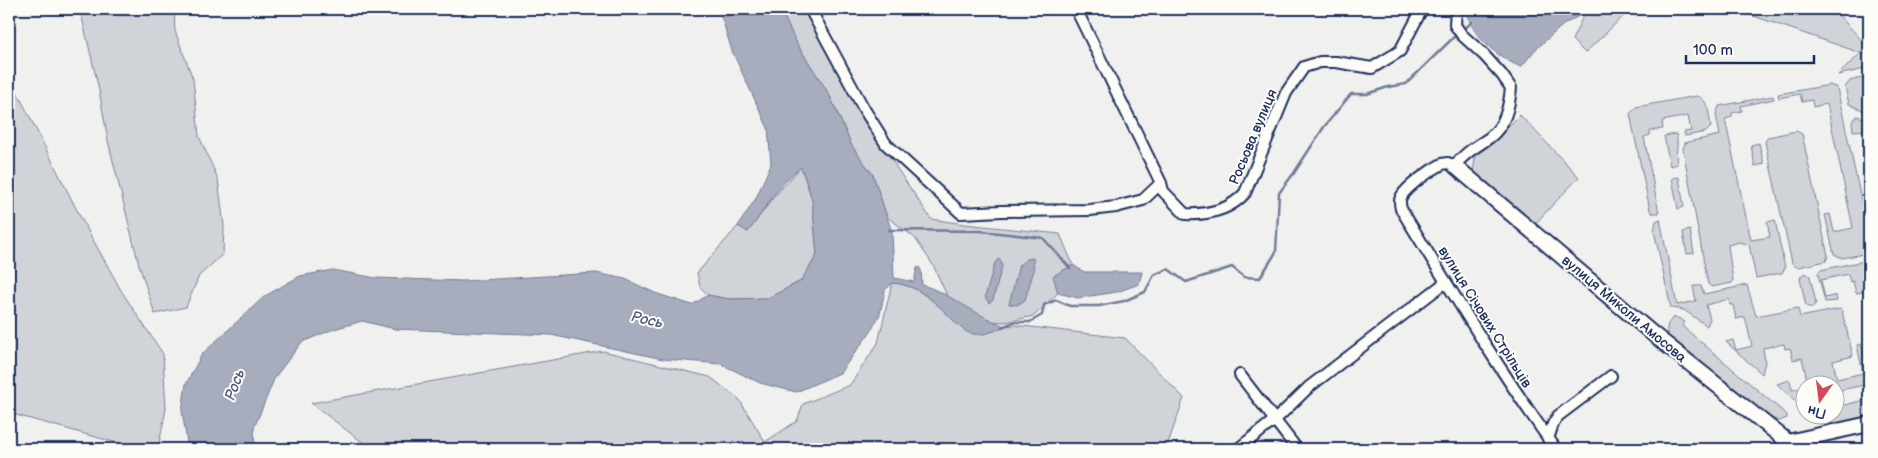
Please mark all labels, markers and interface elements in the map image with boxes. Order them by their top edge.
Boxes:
scale bar [1686,32,1813,64]
text: 100 m [1693,41,1733,60]
street label: Росьова вулиця [1225,86,1281,187]
street label: вулиця Січових Стрільців [1435,243,1536,391]
street label: вулиця Миколи Амосова [1558,252,1690,367]
water label: Рось [629,307,665,333]
water label: Рось [221,367,249,403]
north arrow [1796,376,1846,426]
text: Пн [1806,402,1828,423]

